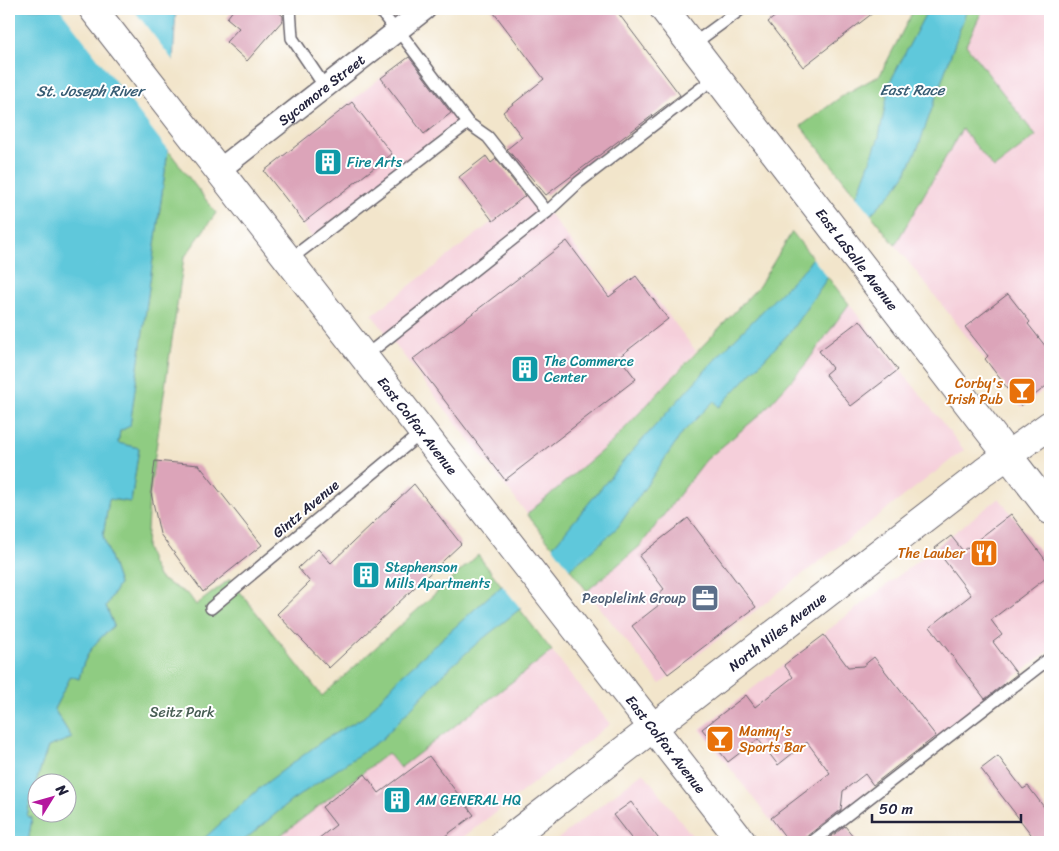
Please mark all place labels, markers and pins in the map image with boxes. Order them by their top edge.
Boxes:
building icon: Fire Arts [313,147,343,177]
place label: Fire Arts [347,150,403,175]
place label: The Commerce Center [544,349,634,390]
building icon: The Commerce Center [510,354,540,384]
place label: Corby's Irish Pub [946,371,1004,412]
bar icon: Corby's Irish Pub [1007,376,1037,406]
restaurant icon: The Lauber [969,538,999,568]
place label: The Lauber [898,541,966,566]
place label: Stephenson Mills Apartments [385,555,491,596]
building icon: Stephenson Mills Apartments [351,560,381,590]
office icon: Peoplelink Group [690,583,720,613]
place label: Peoplelink Group [582,586,687,611]
place label: Manny's Sports Bar [739,719,807,760]
bar icon: Manny's Sports Bar [705,724,735,754]
building icon: AM GENERAL HQ [382,785,412,815]
place label: AM GENERAL HQ [415,788,521,813]

